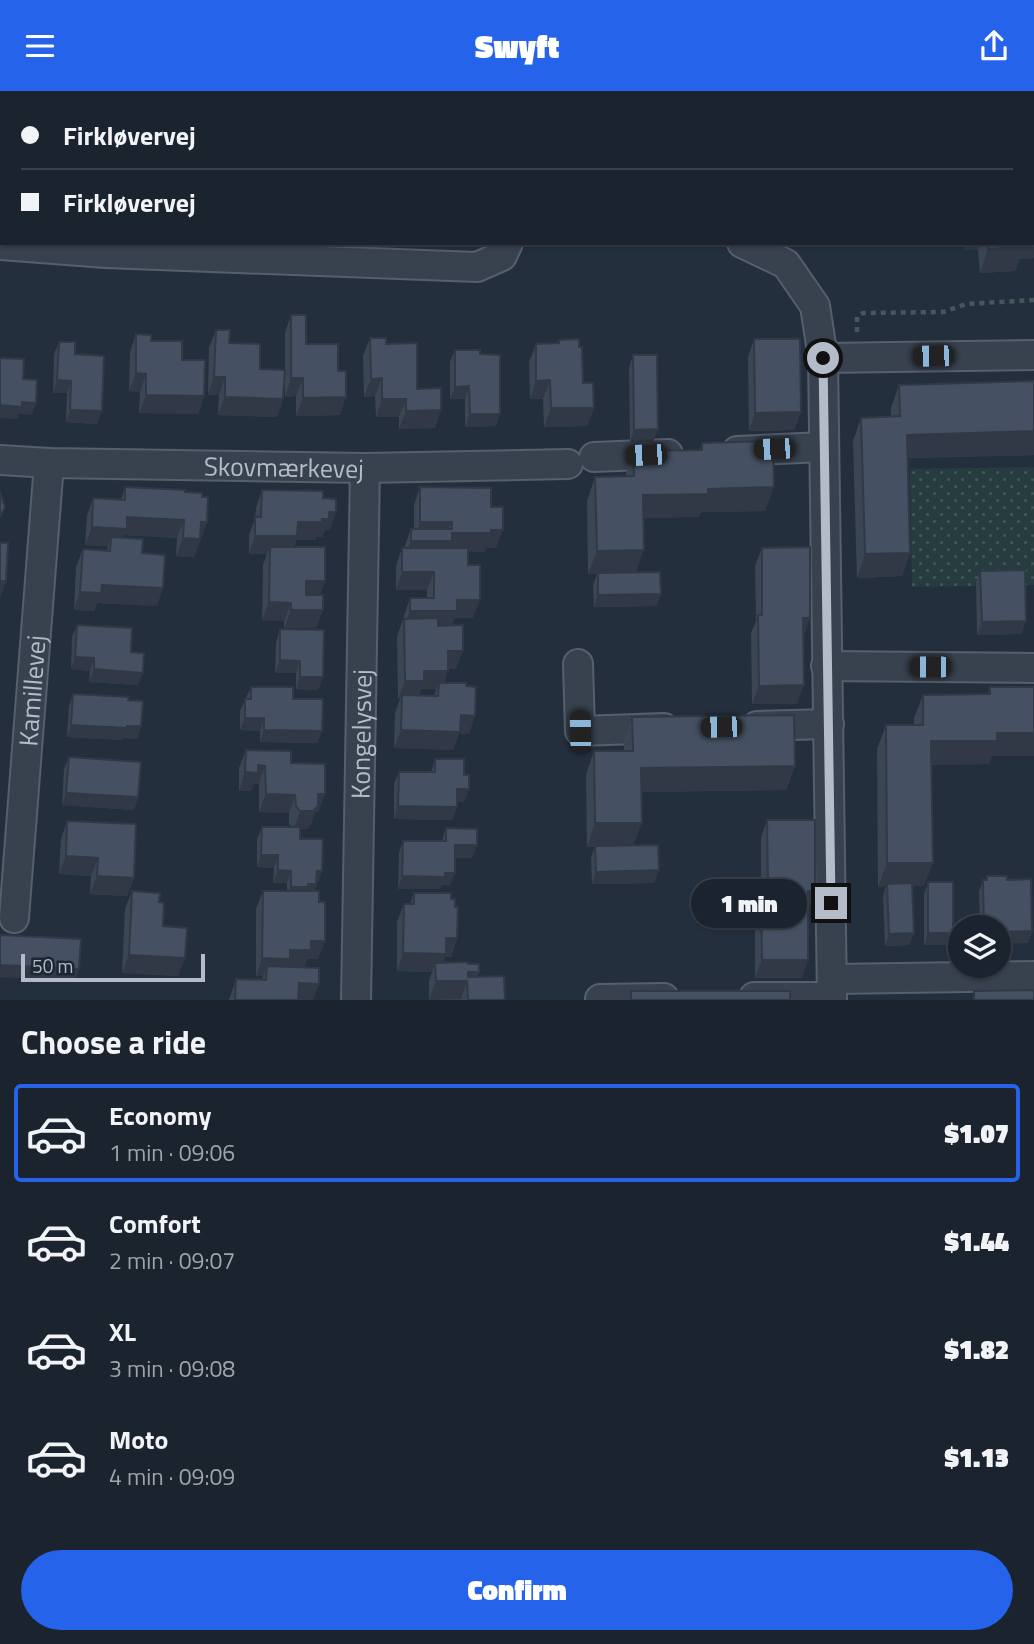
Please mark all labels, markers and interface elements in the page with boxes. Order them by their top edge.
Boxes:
text: Swyft [475,22,559,70]
icon: menu [21,27,59,65]
icon: share [975,27,1013,65]
text: Firkløvervej [63,116,196,155]
text: Firkløvervej [63,183,196,222]
route start [807,342,839,374]
car [912,345,955,367]
car [753,438,796,460]
car [625,444,668,466]
street label: Skovmærkevej [204,446,364,487]
street label: Kamillevej [8,634,55,748]
car [910,657,952,678]
street label: Kongelysvej [340,669,381,799]
car [570,710,591,752]
car [700,716,743,738]
callout: 1 min [691,879,806,927]
text: 1 min [720,886,778,921]
route end [815,887,847,919]
map controls [948,915,1011,978]
button: layers [948,915,1011,978]
scale bar [21,951,205,983]
text: 50 m [32,951,73,980]
text: Choose a ride [21,1018,206,1066]
text: Economy [109,1096,211,1135]
icon: car [25,1102,88,1165]
text: $1.07 [944,1114,1009,1153]
text: 1 min · 09:06 [109,1135,235,1170]
text: Comfort [109,1204,201,1243]
icon: car [25,1210,88,1273]
text: $1.44 [944,1222,1009,1261]
text: 2 min · 09:07 [109,1243,235,1278]
text: XL [109,1312,136,1351]
icon: car [25,1318,88,1381]
text: $1.82 [944,1330,1009,1369]
text: 3 min · 09:08 [109,1351,235,1386]
text: Moto [109,1420,168,1459]
icon: car [25,1426,88,1489]
text: $1.13 [944,1438,1009,1477]
text: 4 min · 09:09 [109,1459,235,1494]
button: Confirm [21,1550,1013,1630]

